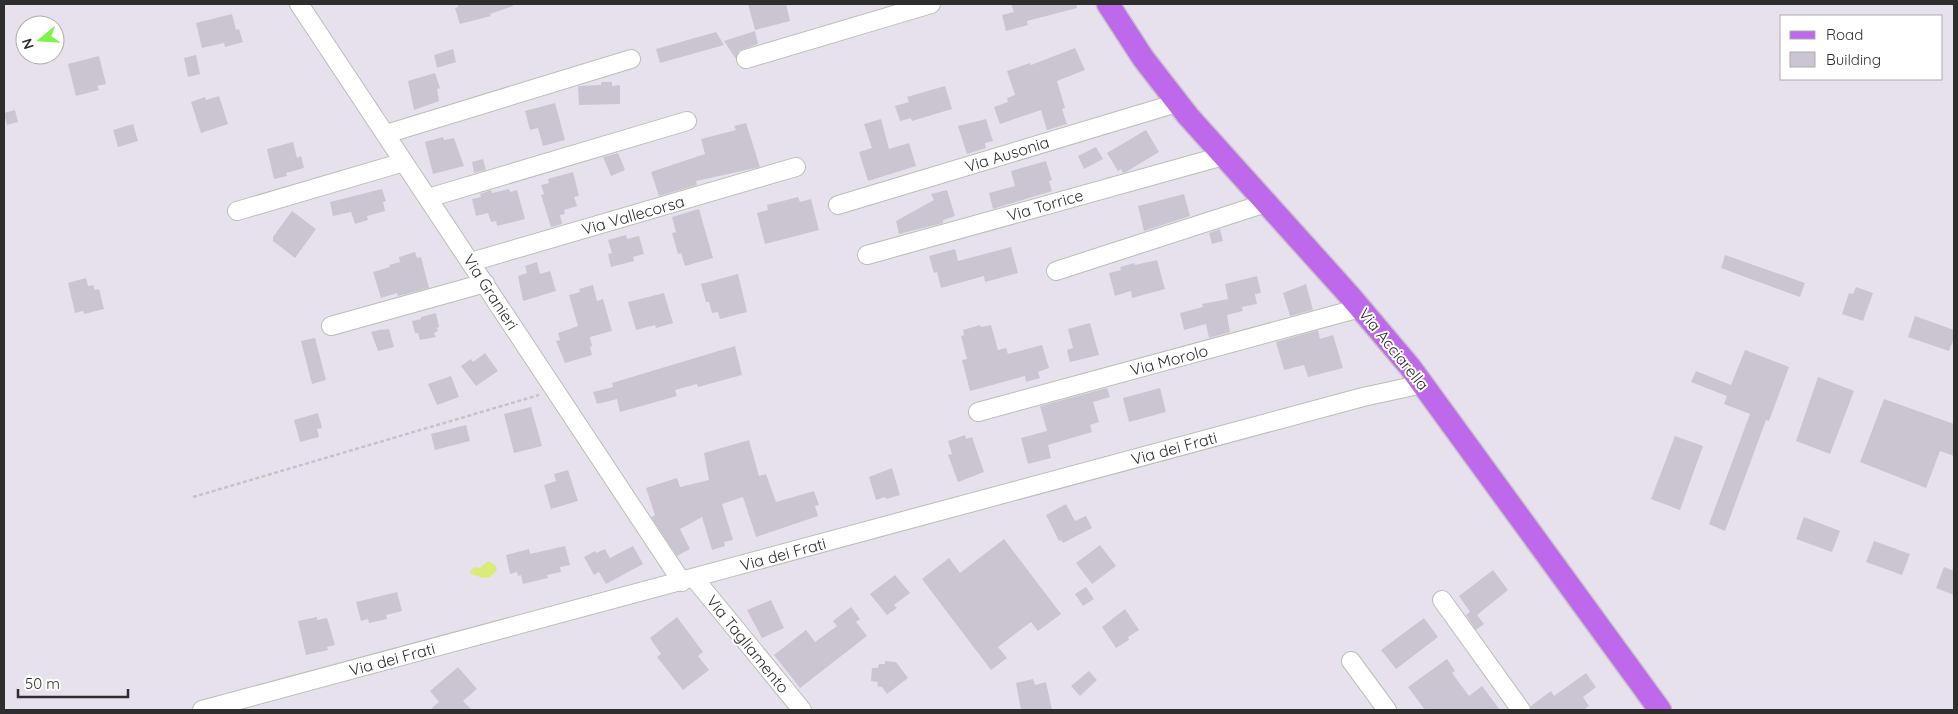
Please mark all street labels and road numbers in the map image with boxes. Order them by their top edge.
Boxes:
street label: Via Ausonia [962,132,1052,176]
street label: Via Torrice [1004,185,1086,225]
street label: Via Vallecorsa [579,191,687,239]
street label: Via Granieri [459,250,523,334]
street label: Via Acciarella [1355,304,1433,394]
street label: Via Morolo [1128,340,1210,380]
street label: Via dei Frati [1129,427,1219,469]
street label: Via dei Frati [738,533,828,575]
street label: Via Tagliamento [702,591,794,697]
street label: Via dei Frati [347,638,437,680]

